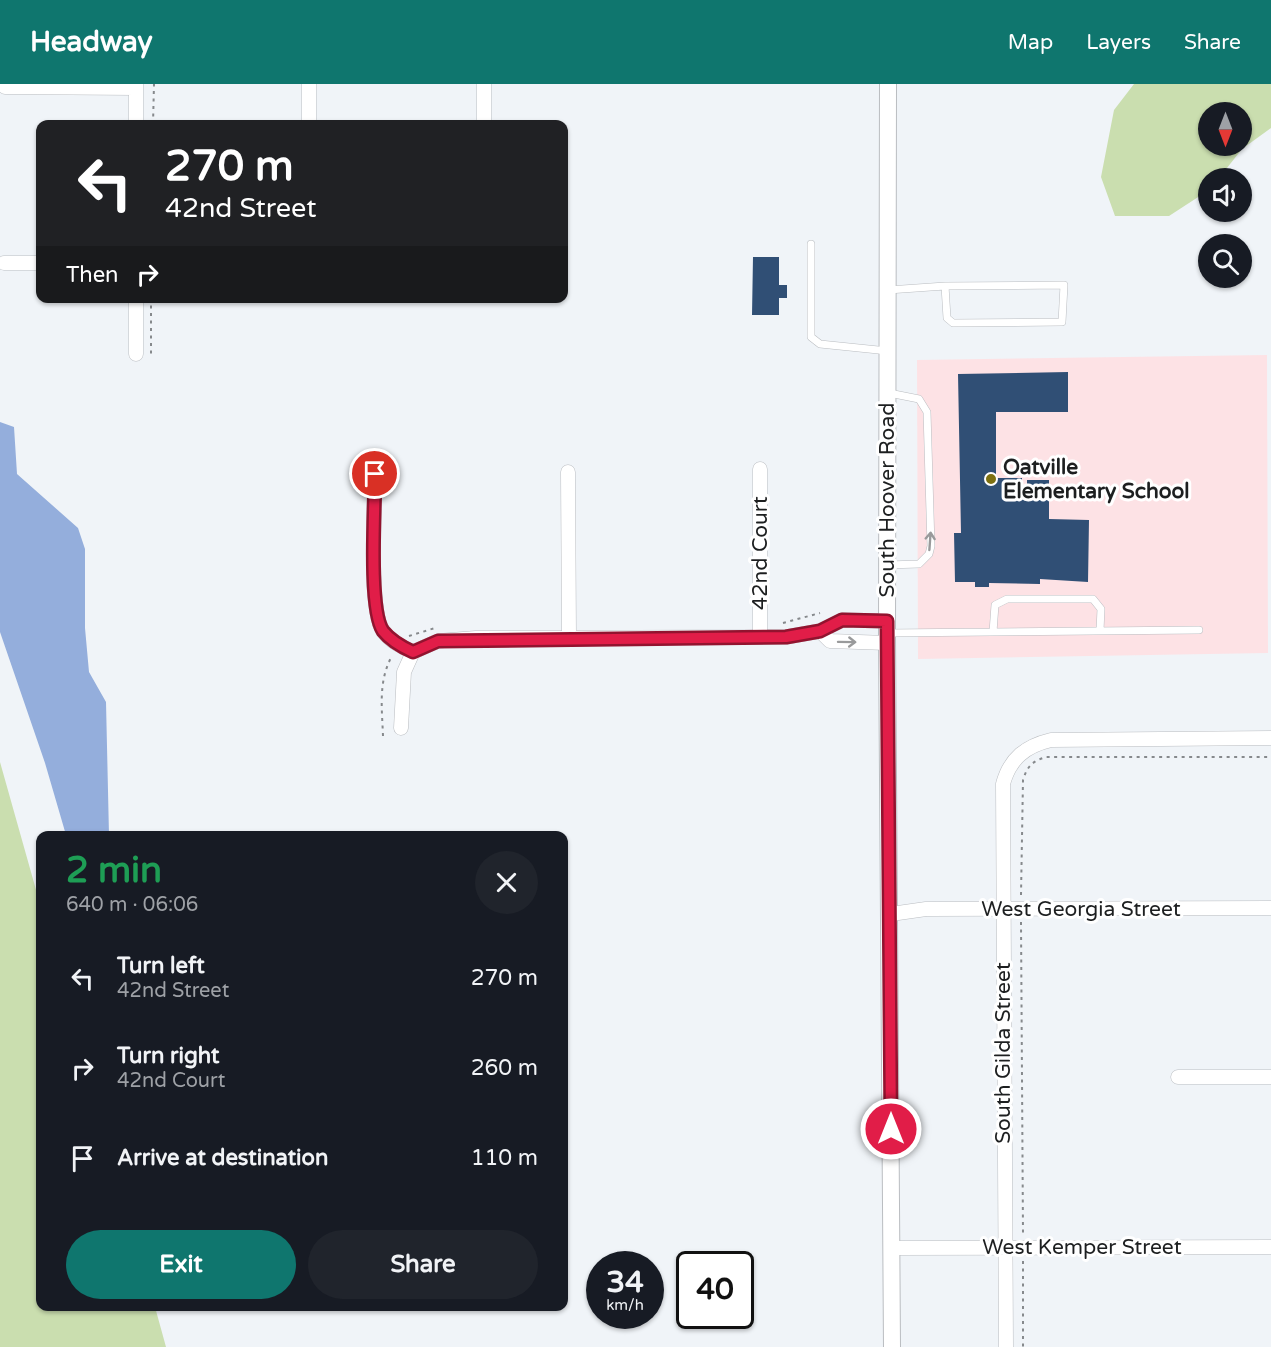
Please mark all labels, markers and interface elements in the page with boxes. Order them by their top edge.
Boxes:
text: Headway [30,25,153,59]
text: Map [1008,30,1053,55]
text: Layers [1086,30,1151,55]
text: Share [1184,30,1241,55]
north arrow [1198,102,1252,156]
map controls [1198,102,1252,288]
text: 270 m [165,141,294,192]
icon: left [66,144,144,222]
button: sound [1198,168,1252,222]
text: 42nd Street [165,192,317,225]
button: search [1198,234,1252,288]
icon: right [131,258,164,291]
text: Then [66,262,119,288]
street label: South Hoover Road [875,403,900,597]
pin [349,448,400,499]
place label: Oatville Elementary School [1003,455,1190,504]
icon: arrive [358,457,391,490]
marker: Oatville Elementary School [984,472,998,486]
street label: 42nd Court [748,496,773,610]
one-way arrow [925,532,936,552]
one-way arrow [837,636,857,647]
text: 2 min [66,849,162,892]
button: close [475,851,538,914]
text: 640 m · 06:06 [66,893,198,917]
street label: West Georgia Street [981,897,1181,922]
text: Turn left [117,953,205,979]
icon: left [66,962,99,995]
street label: South Gilda Street [991,962,1016,1144]
text: 270 m [471,965,538,991]
text: 42nd Street [117,979,229,1003]
text: Turn right [117,1043,219,1069]
icon: right [66,1052,99,1085]
text: 260 m [471,1055,538,1081]
text: 42nd Court [117,1069,225,1093]
position arrow [859,1097,923,1161]
icon: arrive [66,1142,99,1175]
text: Arrive at destination [117,1145,328,1171]
text: 110 m [471,1145,538,1171]
button: Exit [66,1230,296,1299]
button: Share [308,1230,538,1299]
street label: West Kemper Street [982,1235,1182,1260]
speed limit sign: 40 [676,1251,754,1329]
text: 34 [606,1264,644,1301]
text: km/h [606,1296,644,1314]

